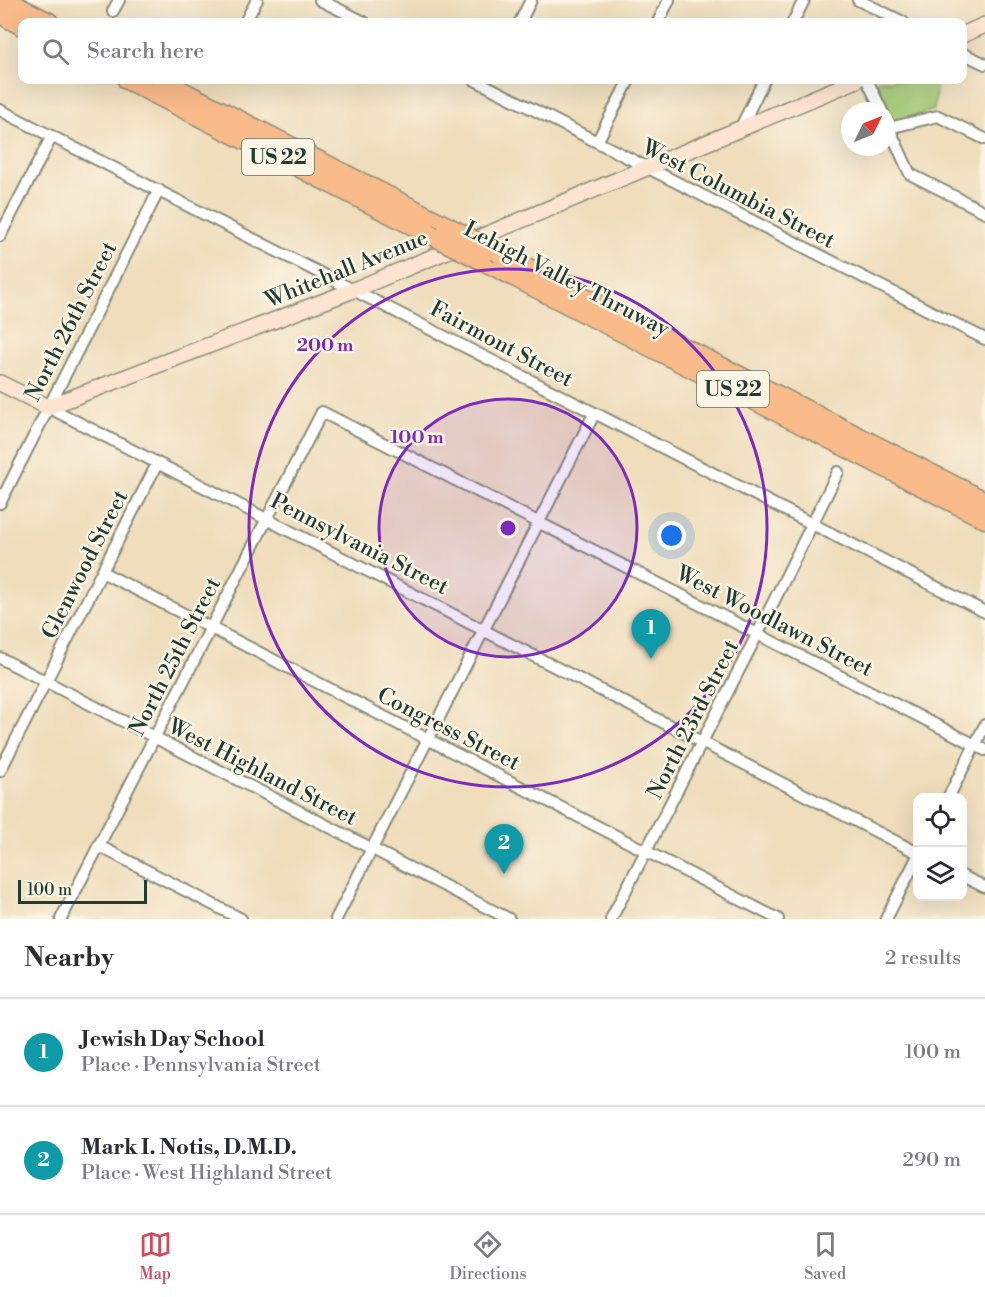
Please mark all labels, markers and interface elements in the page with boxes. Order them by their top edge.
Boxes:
search box [18,18,967,84]
icon: search [39,35,72,68]
text: Search here [87,38,204,65]
north arrow [841,102,895,156]
street label: West Columbia Street [636,134,839,255]
road number: US 22 [242,139,314,175]
street label: Lehigh Valley Thruway [459,216,674,343]
street label: Whitehall Avenue [260,224,432,315]
street label: North 26th Street [19,237,123,406]
street label: Fairmont Street [425,295,578,393]
text: 200 m [297,334,354,357]
road number: US 22 [697,371,769,407]
text: 100 m [390,426,444,449]
street label: Glenwood Street [36,486,135,644]
street label: Pennsylvania Street [266,488,453,601]
centre of rings [498,518,518,538]
your location [657,521,686,550]
street label: West Woodlawn Street [670,559,878,683]
street label: North 25th Street [124,573,227,741]
pin: 1 [632,610,670,659]
street label: North 23rd Street [642,635,745,804]
street label: Congress Street [372,682,524,777]
street label: West Highland Street [162,712,362,832]
map controls [913,793,967,901]
button: locate [913,793,967,847]
pin: 2 [484,824,524,874]
button: layers [913,847,967,901]
scale bar [18,877,147,904]
text: 100 m [27,880,72,900]
text: Nearby [24,942,114,974]
text: 2 results [885,946,961,971]
text: Jewish Day School [81,1026,265,1053]
text: 1 [39,1040,48,1065]
text: 100 m [905,1040,961,1065]
text: Place · Pennsylvania Street [81,1053,321,1078]
text: Mark I. Notis, D.M.D. [81,1134,297,1161]
text: 2 [37,1148,50,1173]
text: 290 m [903,1148,961,1173]
text: Place · West Highland Street [81,1161,332,1186]
tab: Map [139,1228,172,1284]
tab: Directions [449,1228,527,1284]
tab: Saved [804,1228,846,1284]

